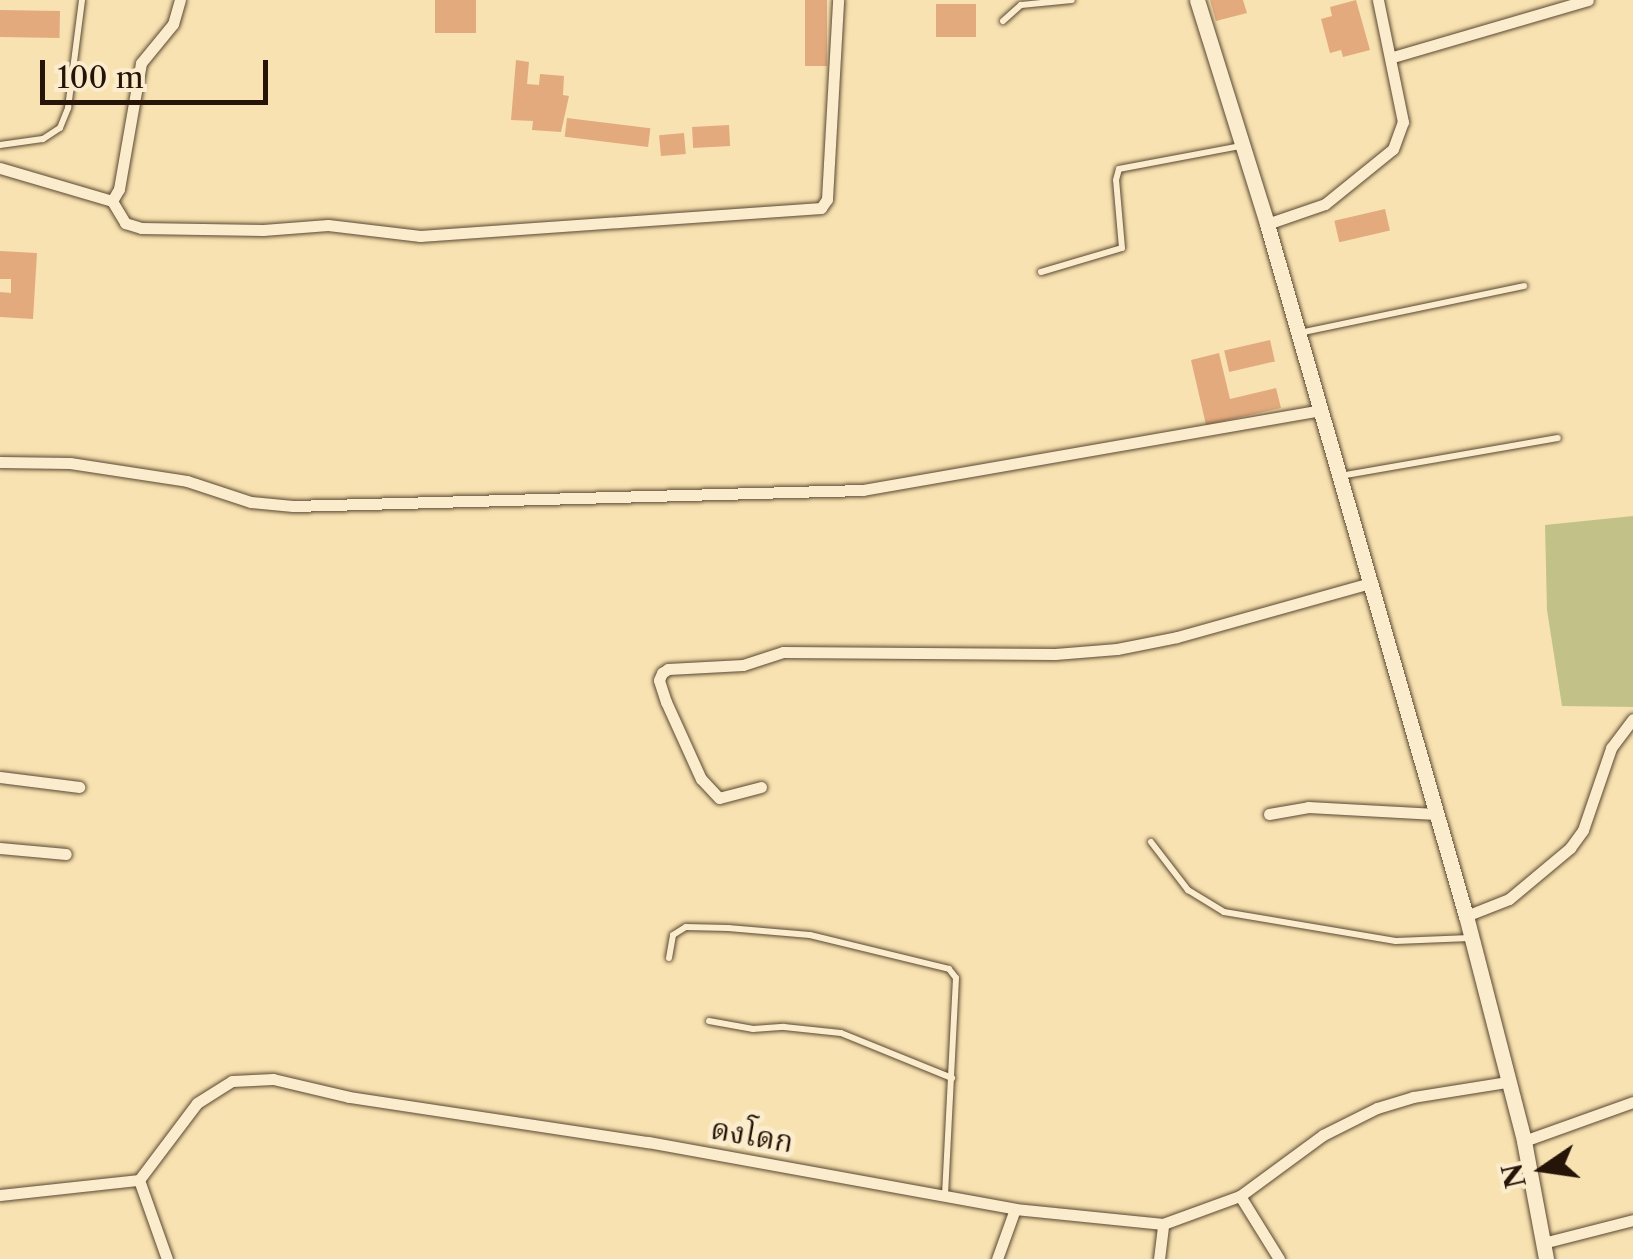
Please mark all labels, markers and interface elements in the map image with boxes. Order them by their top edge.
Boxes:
scale bar [45,40,272,102]
text: 100 m [57,59,144,96]
street label: ดงโดก [708,1111,796,1161]
north arrow [1493,1119,1593,1219]
text: N [1494,1160,1533,1191]

